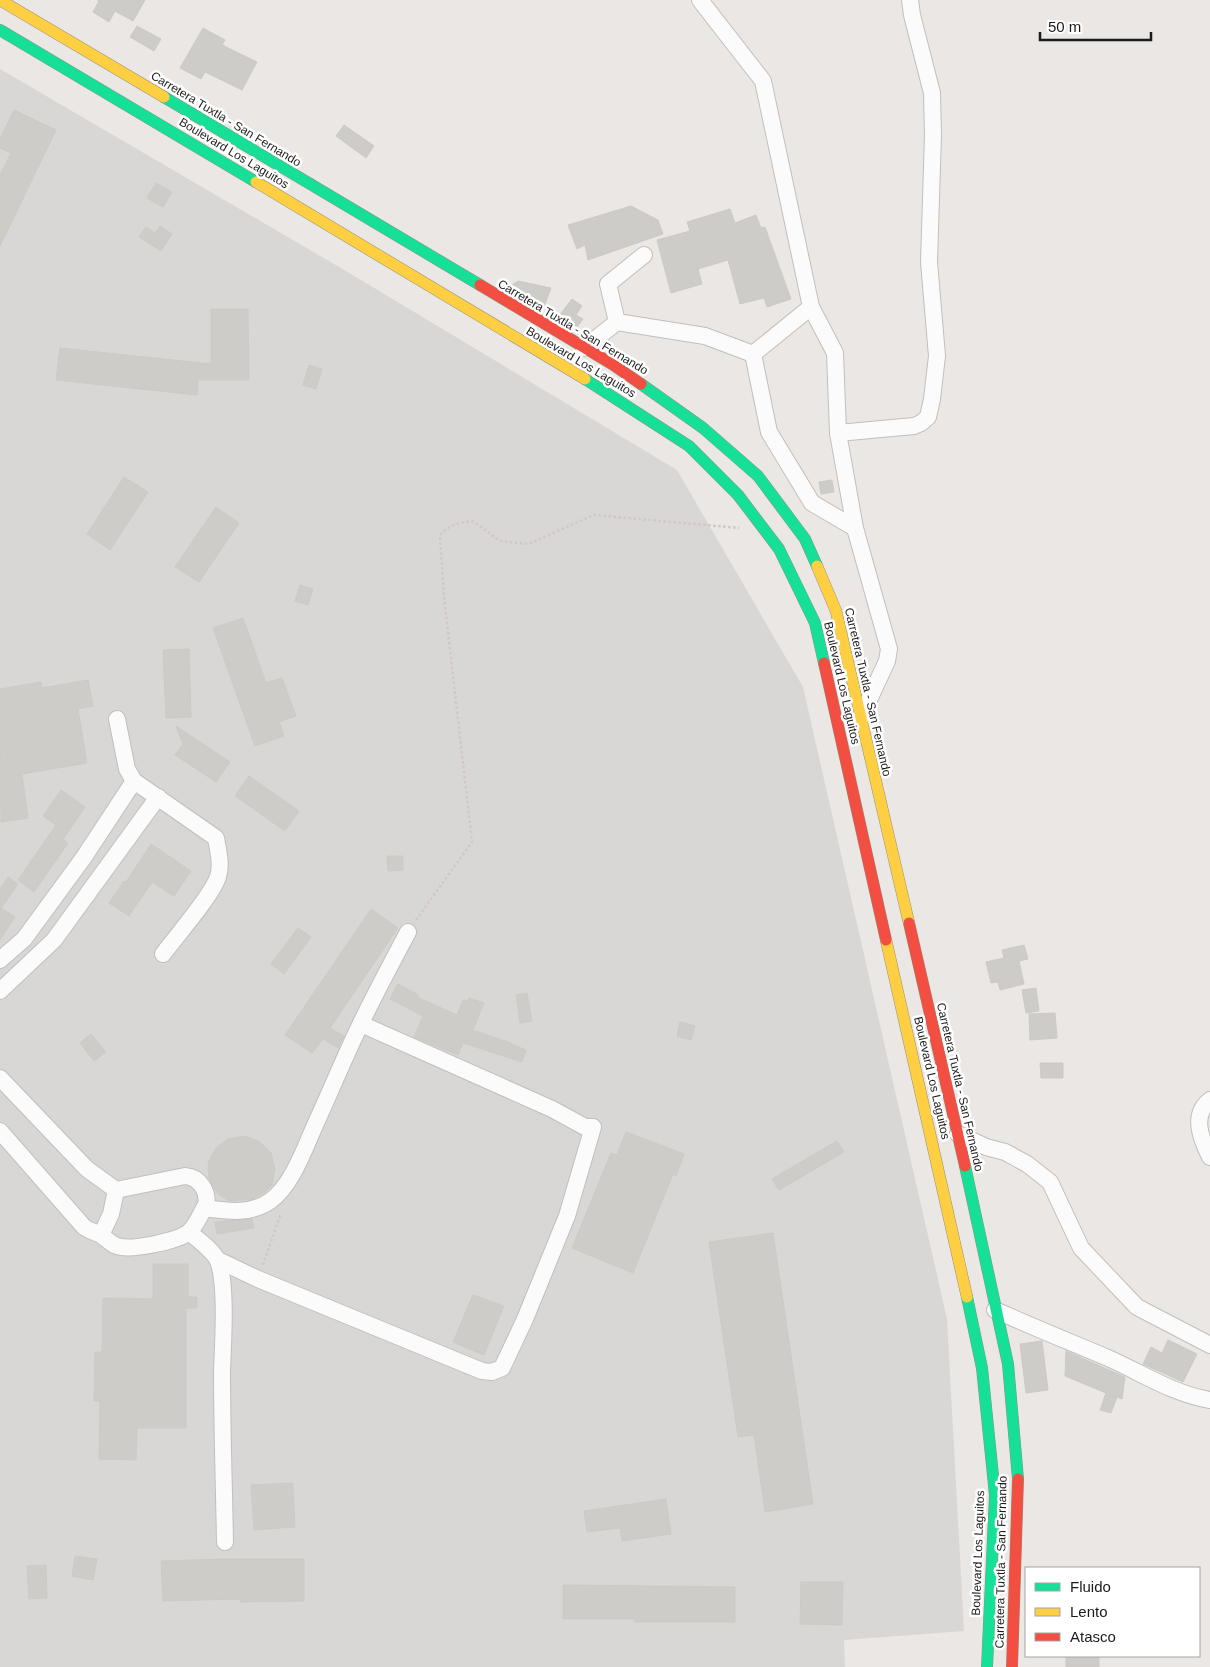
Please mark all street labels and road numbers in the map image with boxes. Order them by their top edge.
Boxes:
street label: Carretera Tuxtla - San Fernando [148,69,304,170]
street label: Boulevard Los Laguitos [177,115,291,191]
street label: Carretera Tuxtla - San Fernando [495,277,651,378]
street label: Boulevard Los Laguitos [524,324,638,400]
street label: Carretera Tuxtla - San Fernando [842,606,894,778]
street label: Boulevard Los Laguitos [821,620,863,746]
street label: Carretera Tuxtla - San Fernando [934,1001,986,1173]
street label: Boulevard Los Laguitos [911,1015,953,1141]
street label: Carretera Tuxtla - San Fernando [992,1475,1010,1648]
street label: Boulevard Los Laguitos [969,1490,987,1616]

